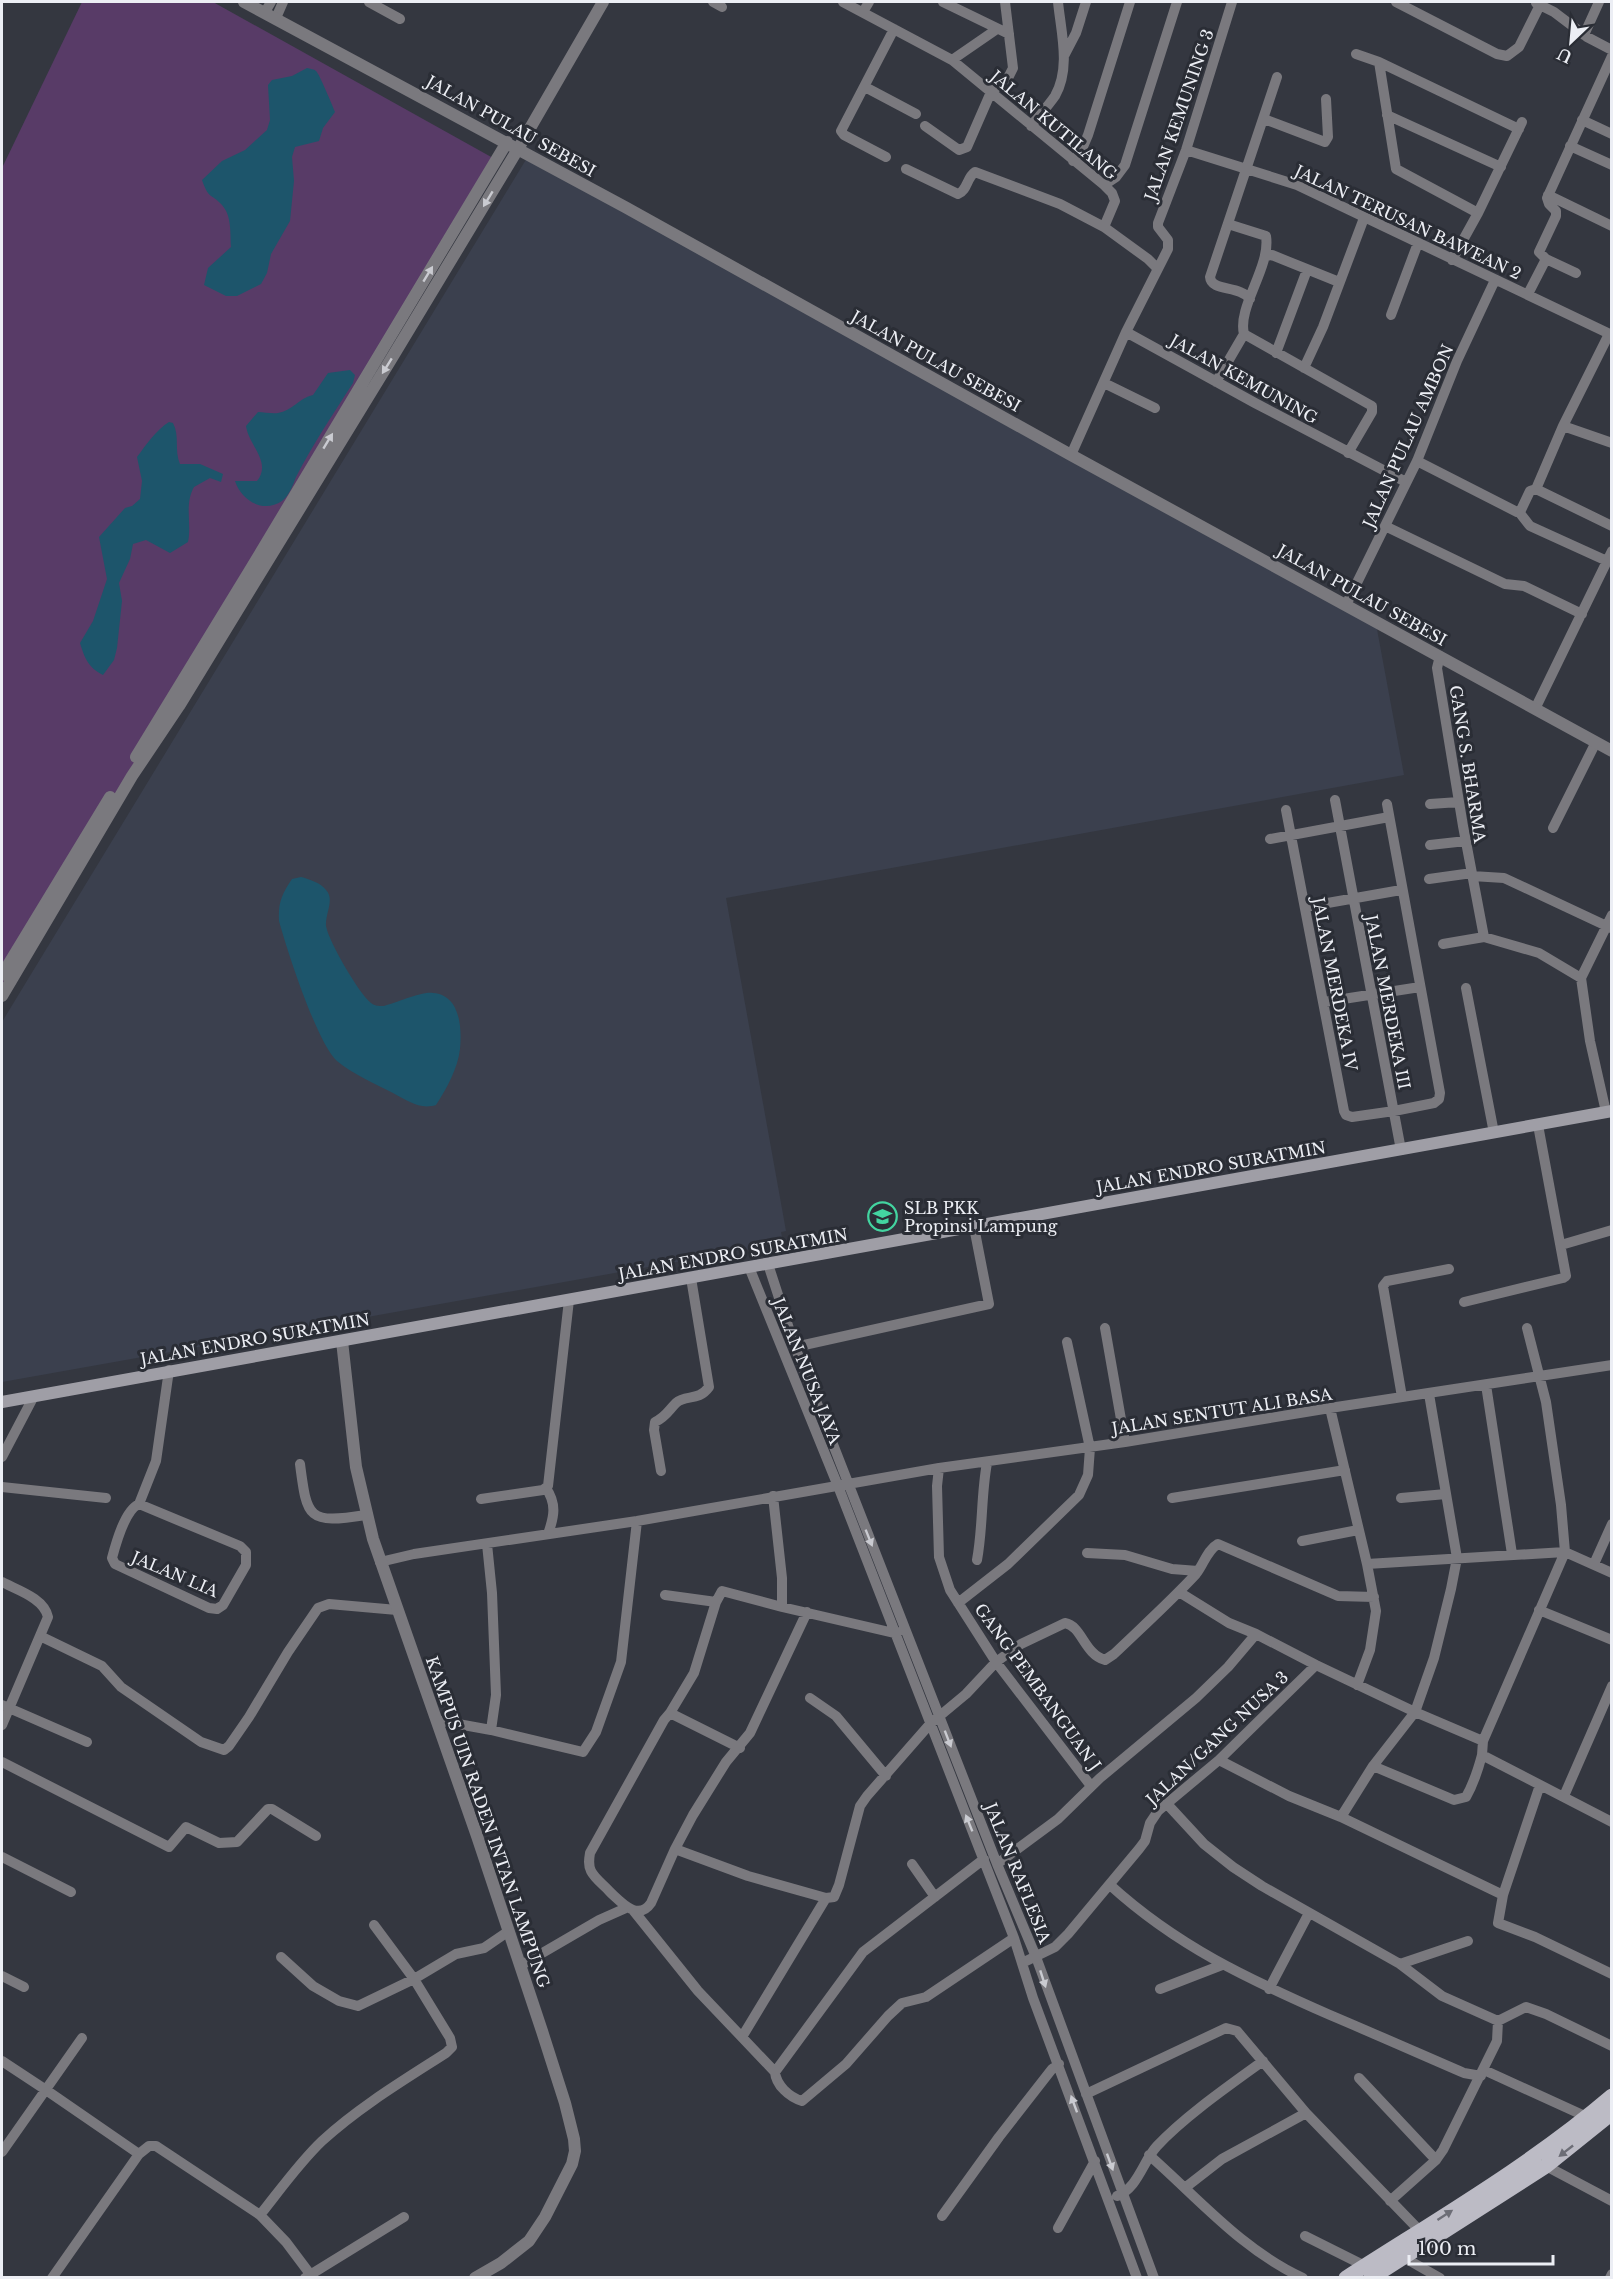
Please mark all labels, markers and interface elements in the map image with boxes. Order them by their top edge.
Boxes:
north arrow [1541,12,1601,72]
street label: JALAN KEMUNING 3 [1140,27,1218,205]
text: U [1554,43,1575,68]
street label: JALAN KUTILANG [985,65,1122,184]
street label: JALAN PULAU SEBESI [421,70,599,181]
street label: JALAN TERUSAN BAWEAN 2 [1290,160,1525,283]
one-way arrow [483,191,494,207]
one-way arrow [422,266,433,282]
street label: JALAN PULAU SEBESI [846,305,1024,416]
street label: JALAN KEMUNING [1165,329,1322,428]
street label: JALAN PULAU AMBON [1358,341,1458,533]
one-way arrow [382,358,393,374]
one-way arrow [322,433,333,449]
street label: JALAN PULAU SEBESI [1272,539,1450,650]
street label: GANG S. BHARMA [1446,684,1490,845]
street label: JALAN MERDEKA IV [1308,893,1362,1073]
street label: JALAN MERDEKA III [1361,911,1415,1091]
street label: JALAN ENDRO SURATMIN [1093,1137,1327,1197]
place label: SLB PKK Propinsi Lampung [904,1198,1058,1236]
school or university icon: SLB PKK Propinsi Lampung [867,1201,899,1233]
street label: JALAN ENDRO SURATMIN [615,1224,849,1284]
street label: JALAN NUSA JAYA [768,1293,846,1448]
street label: JALAN ENDRO SURATMIN [137,1309,371,1369]
street label: JALAN SENTUT ALI BASA [1108,1384,1334,1439]
one-way arrow [865,1529,874,1547]
street label: JALAN LIA [127,1546,222,1601]
street label: GANG PEMBANGUAN J [971,1599,1105,1775]
street label: KAMPUS UIN RADEN INTAN LAMPUNG [422,1654,554,1990]
street label: JALAN/GANG NUSA 3 [1140,1667,1292,1810]
one-way arrow [944,1730,954,1748]
street label: JALAN RAFLESIA [980,1798,1056,1947]
one-way arrow [964,1814,973,1832]
one-way arrow [1039,1970,1049,1988]
one-way arrow [1068,2095,1078,2113]
one-way arrow [1559,2144,1574,2156]
one-way arrow [1106,2153,1116,2171]
one-way arrow [1437,2209,1454,2220]
scale bar [1409,2228,1553,2266]
text: 100 m [1418,2238,1476,2260]

